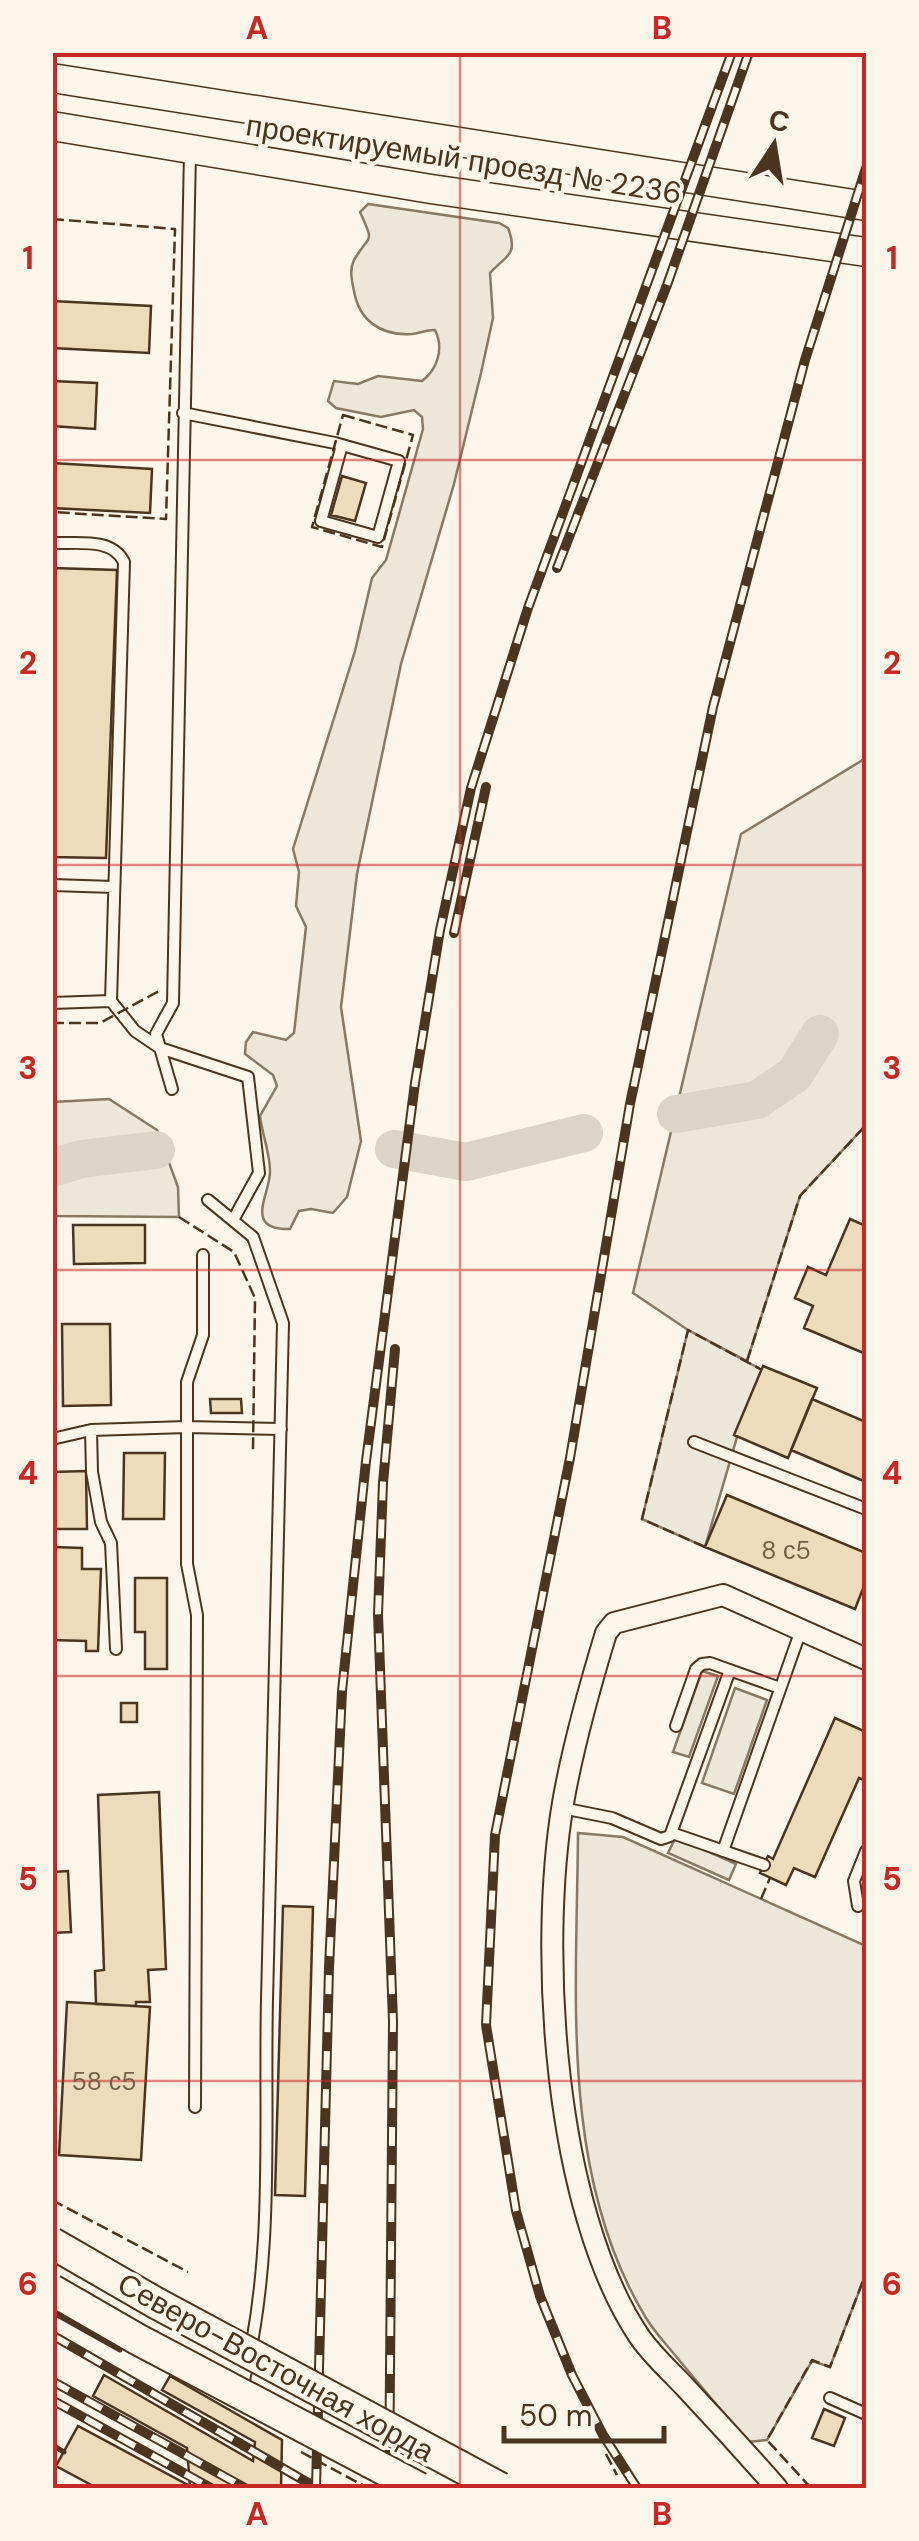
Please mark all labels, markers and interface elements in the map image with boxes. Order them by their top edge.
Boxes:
text: A [246,7,268,49]
text: B [652,7,672,49]
north arrow [724,95,824,195]
text: С [765,101,793,141]
street label: проектируемый проезд № 2236 [243,105,685,213]
text: 1 [22,237,34,279]
text: 1 [886,237,898,279]
text: 2 [19,642,37,684]
text: 2 [883,642,901,684]
text: 3 [18,1047,38,1089]
text: 3 [882,1047,902,1089]
text: 4 [18,1452,38,1494]
text: 4 [882,1452,902,1494]
house number: 8 с5 [761,1534,811,1567]
text: 5 [18,1858,38,1900]
text: 5 [882,1858,902,1900]
house number: 58 с5 [72,2065,136,2098]
text: 6 [18,2263,38,2305]
text: 6 [882,2263,902,2305]
street label: Северо-Восточная хорда [111,2264,441,2471]
scale bar [504,2381,664,2443]
text: 50 m [519,2396,593,2435]
text: A [246,2493,268,2535]
text: B [652,2493,672,2535]

